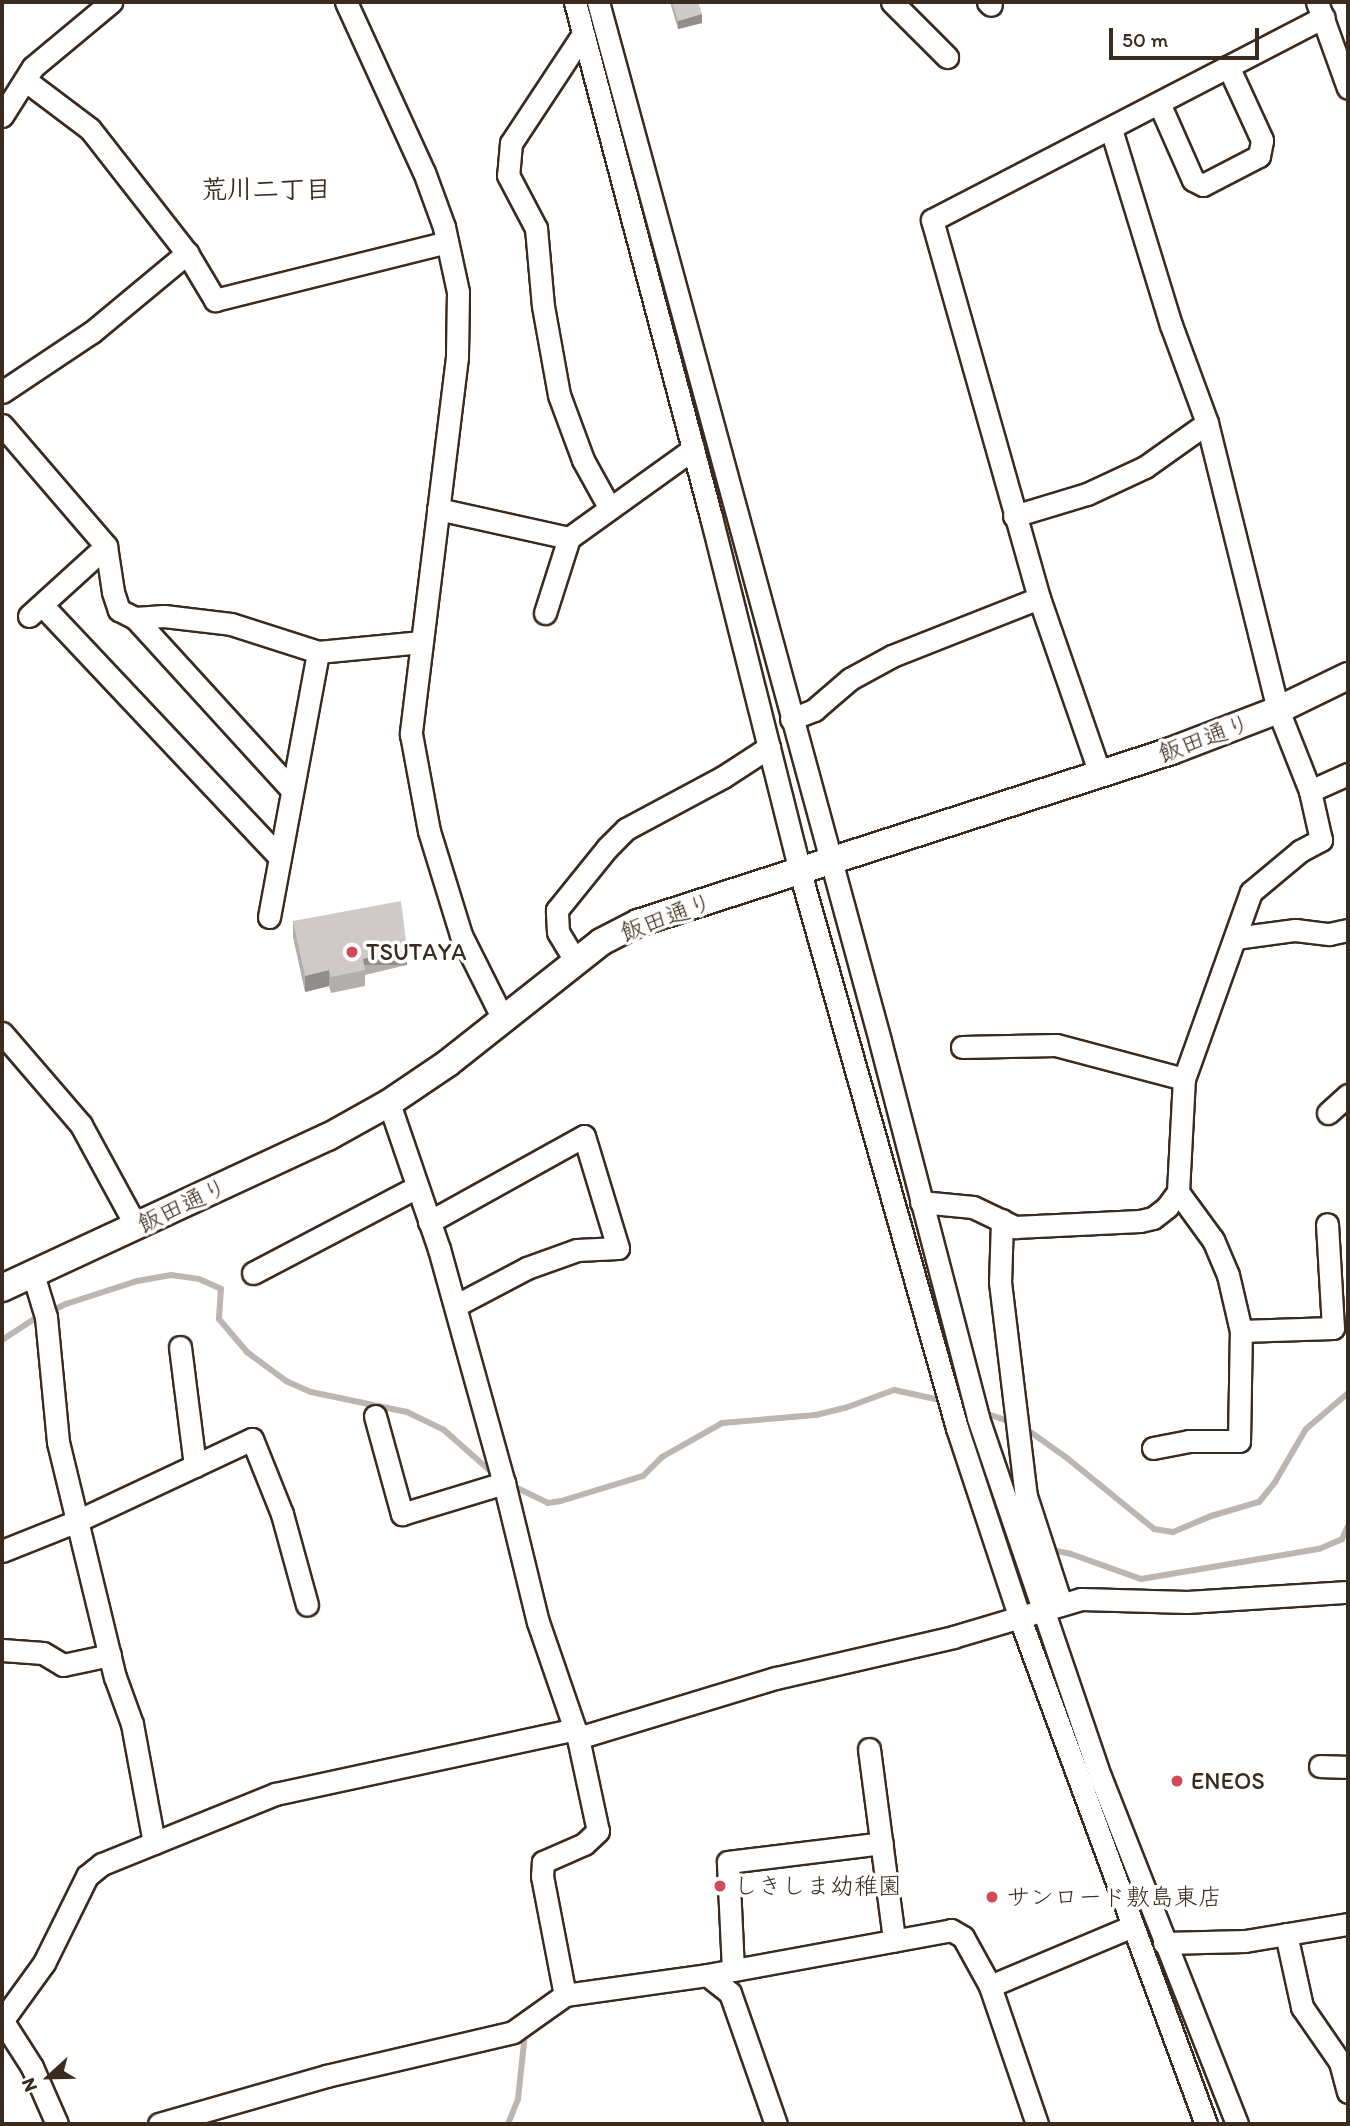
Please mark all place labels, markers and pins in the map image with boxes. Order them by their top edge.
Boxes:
place label: TSUTAYA [366,938,467,966]
marker: TSUTAYA [344,944,360,960]
place label: ENEOS [1191,1767,1265,1795]
marker: ENEOS [1169,1773,1185,1789]
place label: しきしま幼稚園 [734,1872,902,1900]
marker: しきしま幼稚園 [712,1878,728,1894]
place label: サンロード敷島東店 [1006,1883,1222,1911]
marker: サンロード敷島東店 [984,1889,1000,1905]

